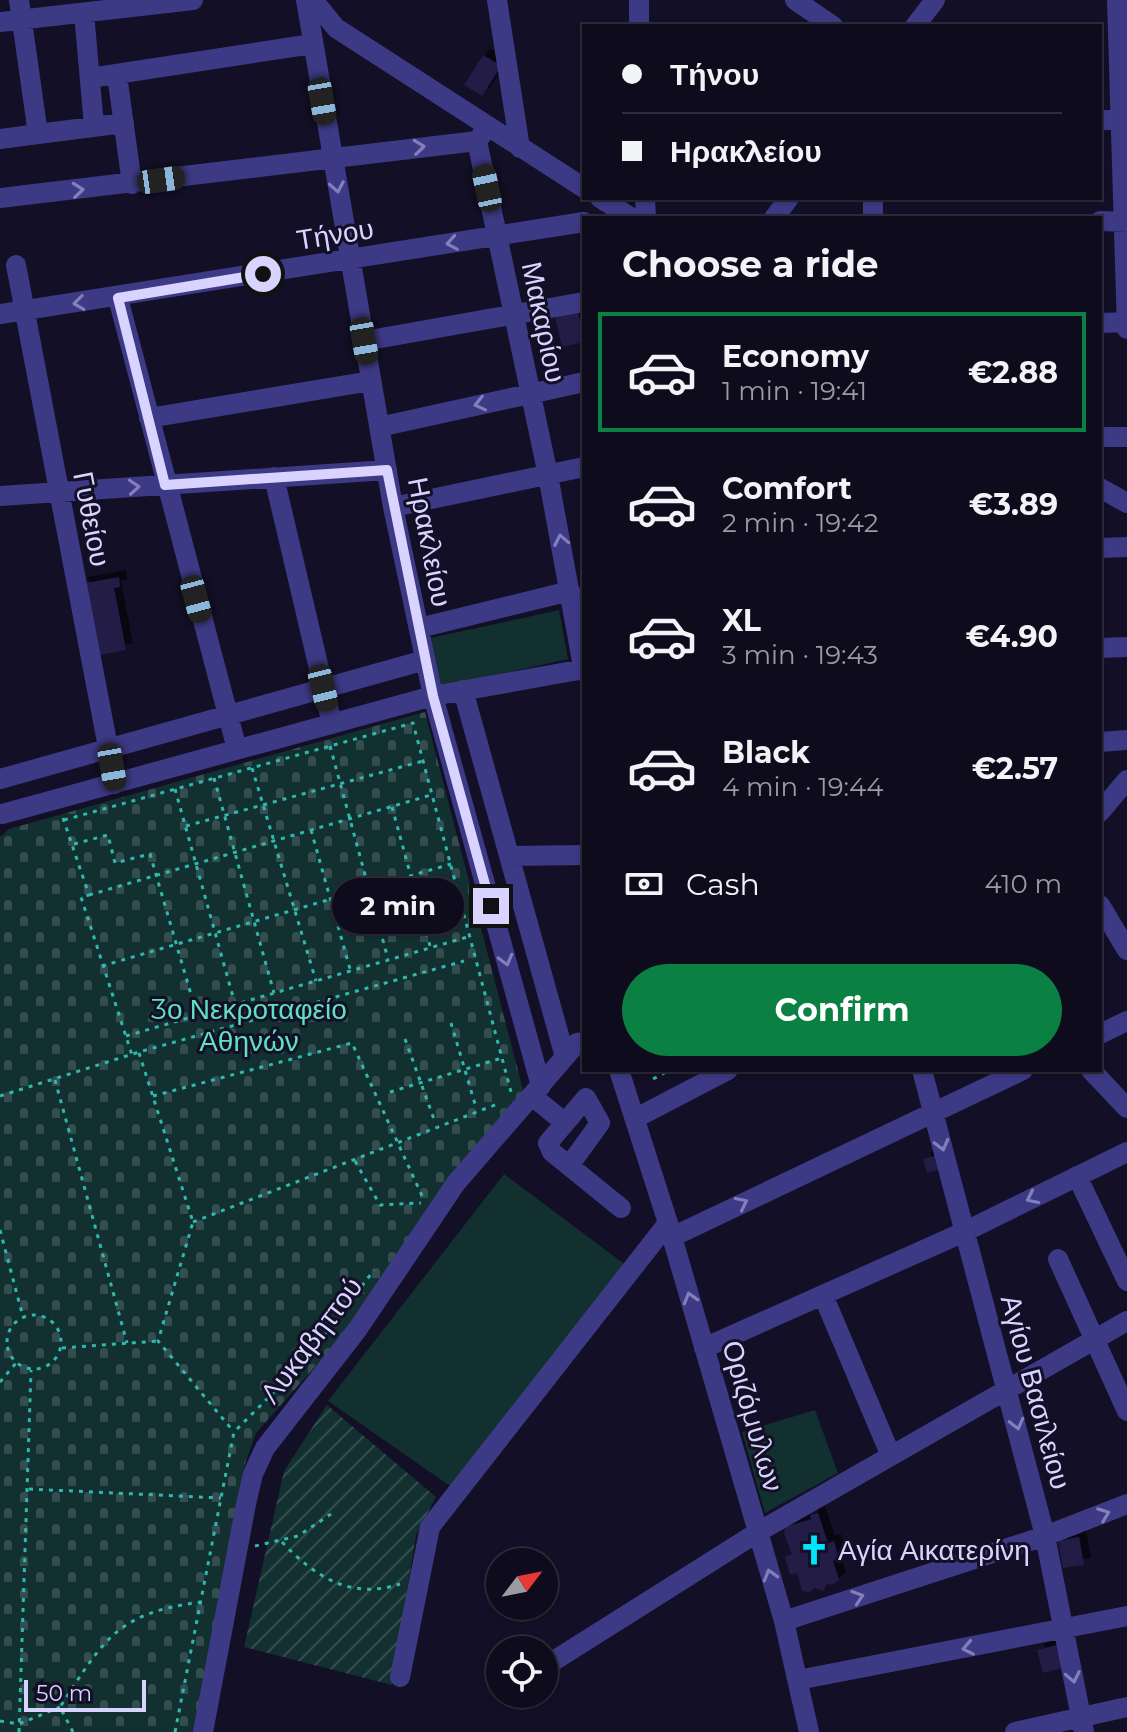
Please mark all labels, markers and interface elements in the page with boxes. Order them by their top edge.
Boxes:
text: Τήνου [670,56,759,93]
car [306,75,338,127]
text: Ηρακλείου [670,133,822,170]
one-way arrow [413,139,426,156]
car [470,162,504,214]
car [136,165,186,195]
one-way arrow [71,181,84,198]
one-way arrow [328,181,345,194]
street label: Τήνου [294,211,376,257]
one-way arrow [445,233,459,250]
text: Choose a ride [622,242,879,286]
route start [245,256,281,292]
street label: Μακαρίου [515,259,573,385]
one-way arrow [73,294,86,311]
car [348,315,380,367]
icon: car [626,336,698,408]
text: Economy [722,338,869,375]
text: €2.88 [968,354,1058,391]
text: 1 min · 19:41 [722,375,867,407]
one-way arrow [474,395,488,412]
icon: car [626,468,698,540]
street label: Γυθείου [66,469,118,569]
text: Comfort [722,470,852,507]
street label: Ηρακλείου [401,474,459,610]
one-way arrow [128,479,141,496]
text: €3.89 [969,486,1058,523]
text: 2 min · 19:42 [722,507,879,539]
one-way arrow [553,533,570,547]
car [178,573,214,625]
icon: car [626,600,698,672]
text: XL [722,602,761,639]
text: €4.90 [965,618,1058,655]
text: 3 min · 19:43 [722,639,878,671]
car [306,662,340,714]
icon: car [626,732,698,804]
text: Black [722,734,810,771]
car [96,741,128,793]
text: €2.57 [972,750,1058,787]
text: 4 min · 19:44 [722,771,883,803]
icon: cash [622,862,666,906]
text: Cash [686,866,760,903]
text: 410 m [984,868,1062,900]
callout: 2 min [331,878,463,934]
route end [473,888,509,924]
text: 2 min [360,890,436,922]
one-way arrow [497,953,513,967]
button: Confirm [622,964,1062,1056]
park label: 3ο Νεκροταφείο Αθηνών [151,992,347,1058]
one-way arrow [933,1138,950,1152]
one-way arrow [1025,1189,1040,1204]
one-way arrow [734,1197,749,1213]
street label: Λυκαβηττού [253,1270,369,1410]
street label: Αγίου Βασιλείου [994,1291,1078,1493]
one-way arrow [683,1292,699,1306]
street label: Οριζόμυλων [715,1337,791,1495]
one-way arrow [1007,1416,1024,1430]
one-way arrow [1096,1507,1110,1523]
church icon: Αγία Αικατερίνη [797,1533,831,1567]
place label: Αγία Αικατερίνη [838,1533,1030,1567]
north arrow [486,1548,558,1620]
map controls [486,1548,558,1708]
one-way arrow [763,1568,779,1582]
one-way arrow [850,1591,864,1607]
button: locate [486,1636,558,1708]
one-way arrow [962,1639,976,1656]
one-way arrow [1063,1671,1080,1684]
scale bar [24,1676,146,1712]
text: 50 m [36,1680,92,1707]

